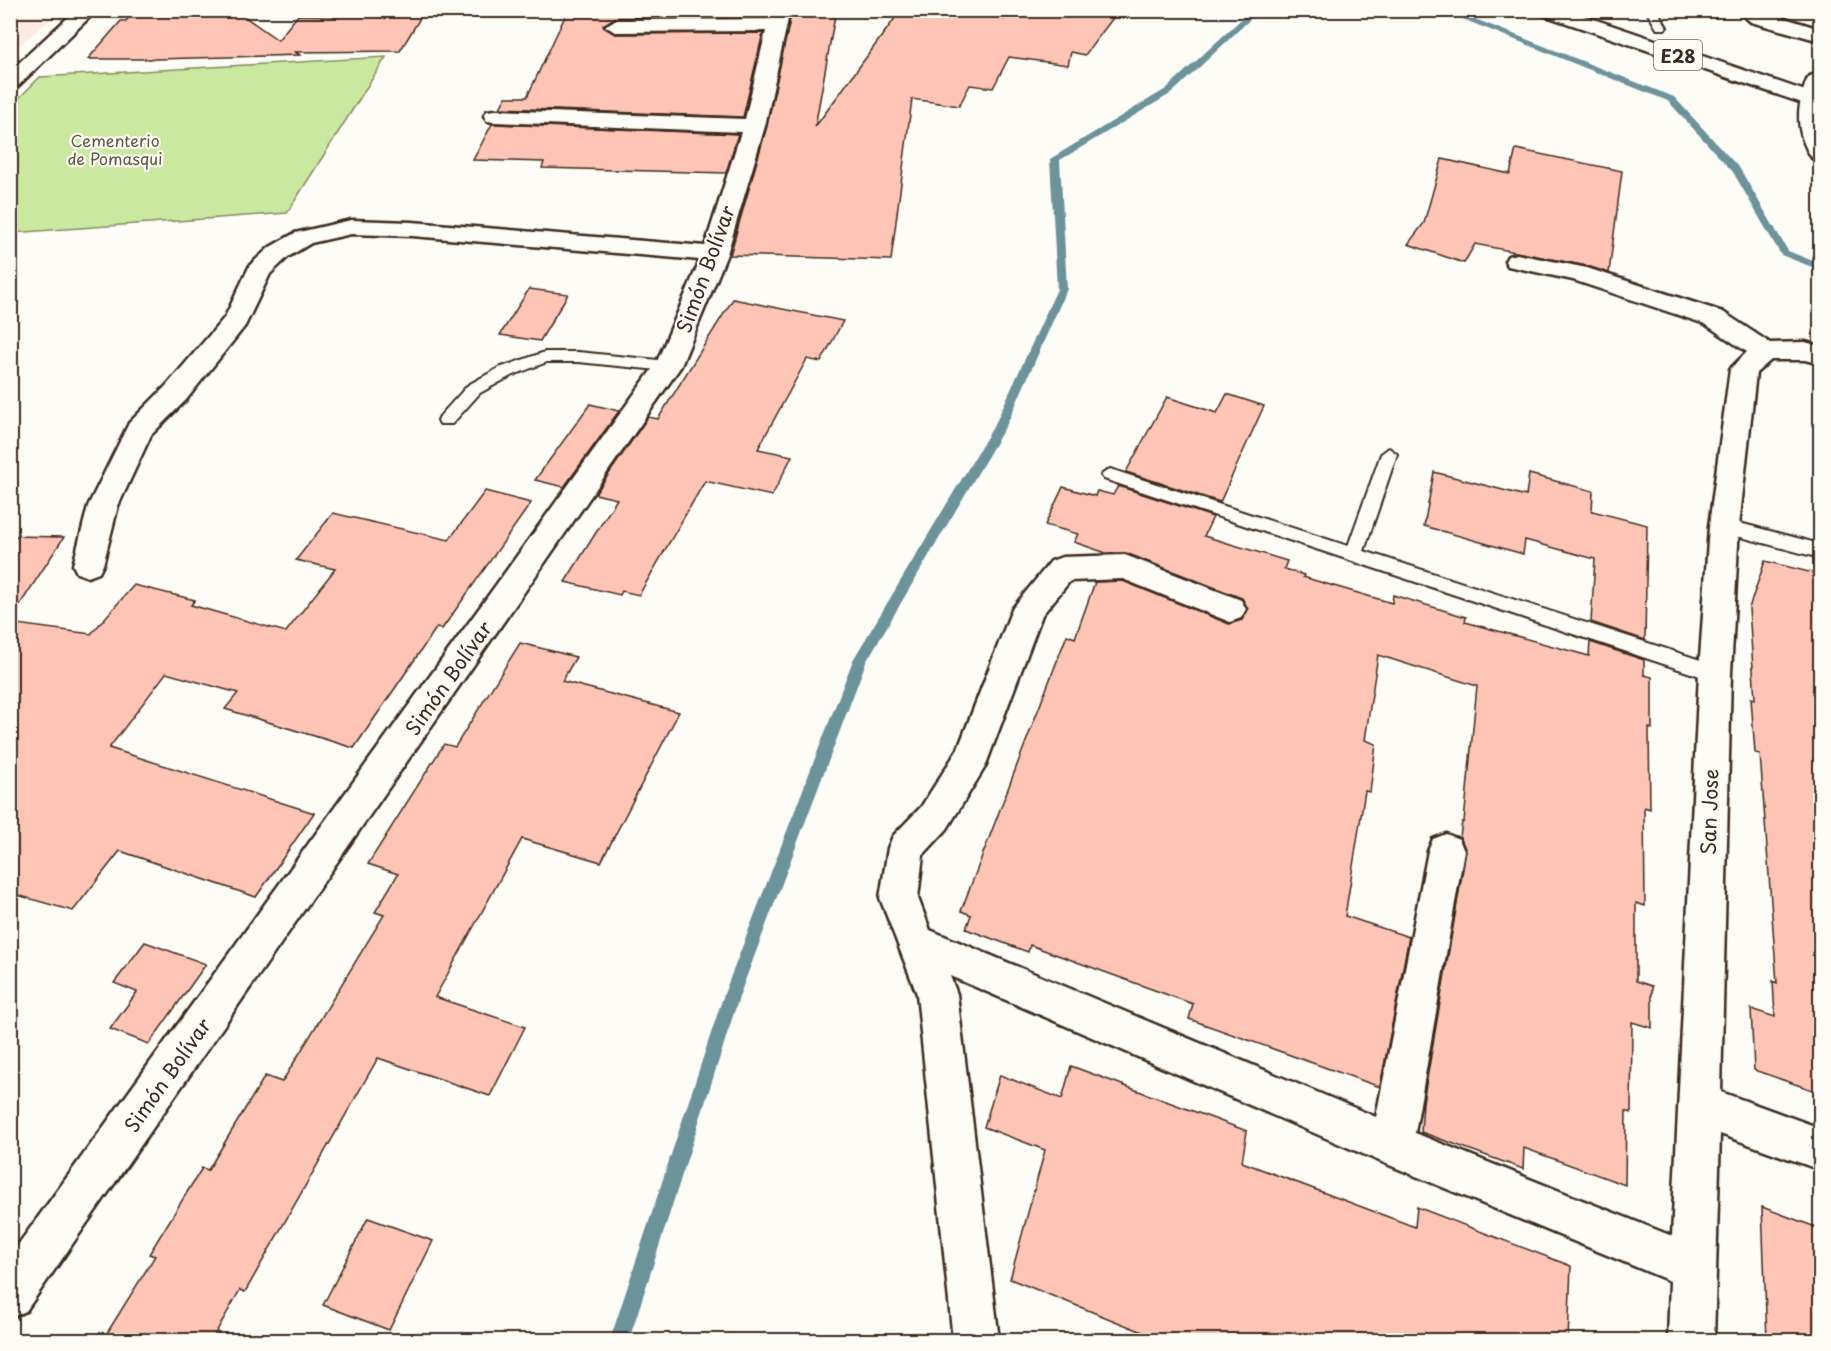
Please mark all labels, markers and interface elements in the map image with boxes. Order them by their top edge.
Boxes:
road number: E28 [1654,40,1702,70]
park label: Cementerio de Pomasqui [67,128,163,170]
street label: Simón Bolívar [668,200,742,337]
street label: Simón Bolívar [397,614,499,741]
street label: San Jose [1693,768,1725,856]
street label: Simón Bolívar [116,1011,218,1138]

